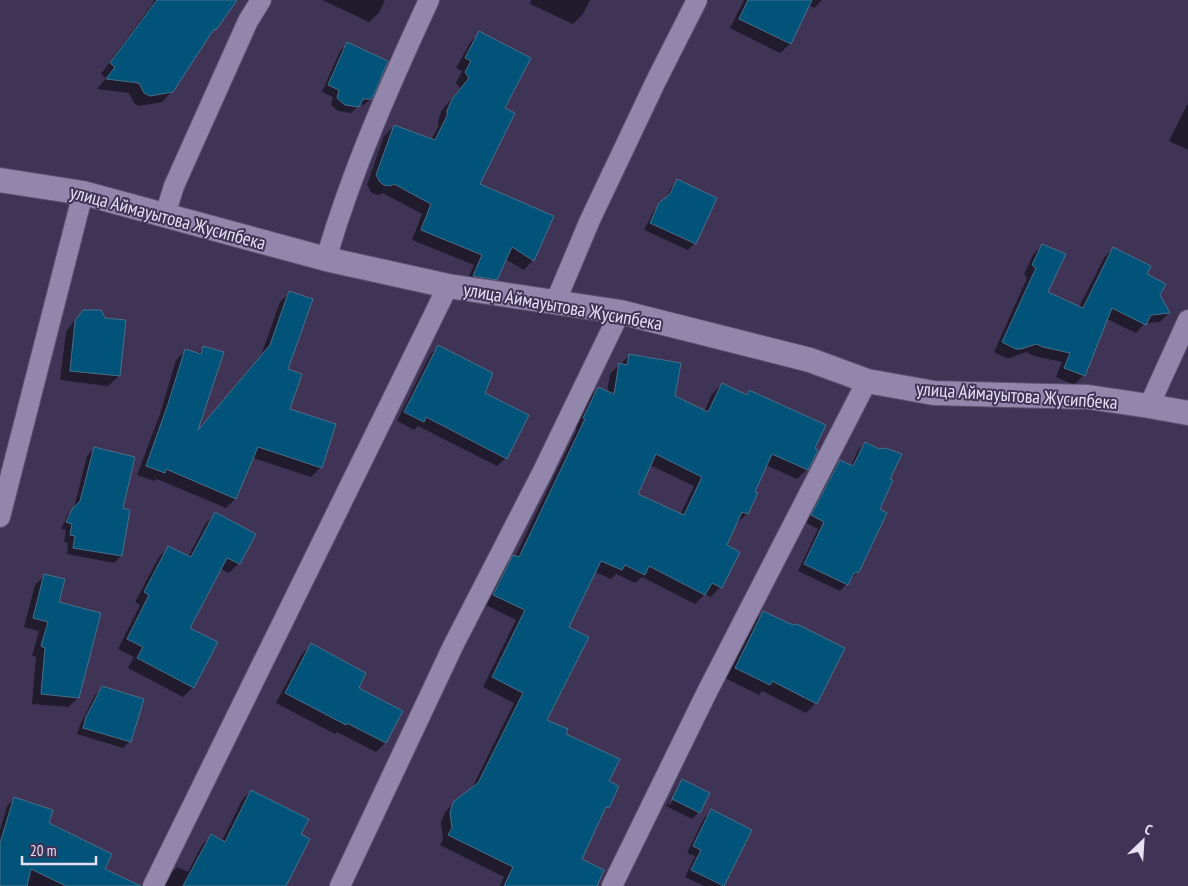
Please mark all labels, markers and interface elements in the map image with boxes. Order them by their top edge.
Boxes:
street label: улица Аймауытова Жусипбека [67,179,269,255]
street label: улица Аймауытова Жусипбека [462,277,664,335]
street label: улица Аймауытова Жусипбека [916,376,1118,414]
north arrow [1118,816,1168,866]
text: С [1142,820,1156,839]
scale bar [22,834,96,866]
text: 20 m [30,841,56,860]

